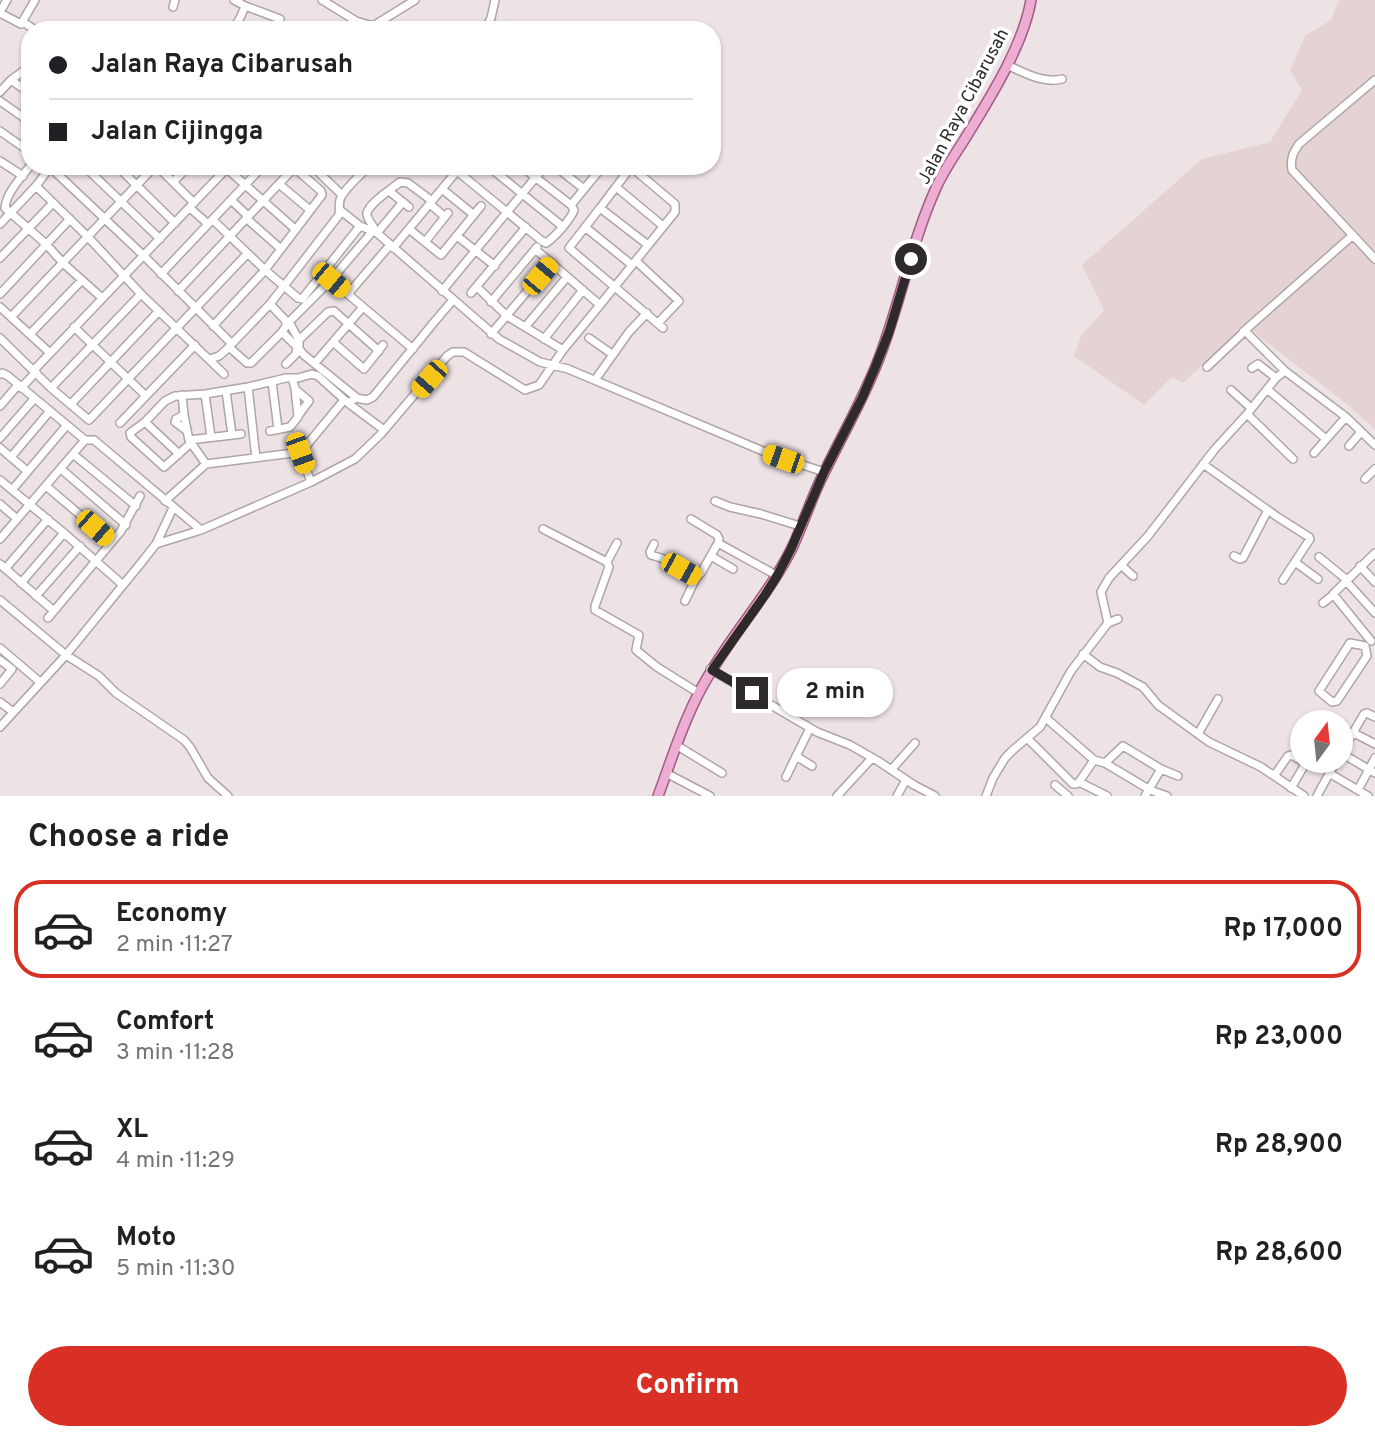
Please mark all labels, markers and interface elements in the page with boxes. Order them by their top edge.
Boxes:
street label: Jalan Raya Cibarusah [913,25,1015,189]
text: Jalan Raya Cibarusah [91,49,353,82]
text: Jalan Cijingga [91,116,263,149]
route start [895,243,927,275]
car [519,253,562,299]
car [309,258,354,302]
car [408,356,451,402]
car [283,430,318,476]
car [760,442,807,476]
car [73,506,118,550]
car [658,550,705,588]
callout: 2 min [776,668,892,718]
route end [736,677,768,709]
text: 2 min [805,678,865,707]
north arrow [1290,710,1353,774]
map controls [1290,710,1353,773]
text: Choose a ride [28,818,229,858]
icon: car [32,898,95,961]
text: Economy [116,898,227,931]
text: Rp 17,000 [1224,913,1343,946]
text: 2 min · 11:27 [116,931,233,960]
icon: car [32,1006,95,1069]
text: Comfort [116,1006,214,1039]
text: Rp 23,000 [1215,1021,1343,1054]
text: 3 min · 11:28 [116,1039,235,1068]
icon: car [32,1114,95,1177]
text: XL [116,1114,148,1147]
text: Rp 28,900 [1215,1129,1343,1162]
text: 4 min · 11:29 [116,1147,235,1176]
icon: car [32,1222,95,1285]
text: Moto [116,1222,176,1255]
text: Rp 28,600 [1215,1237,1343,1270]
text: 5 min · 11:30 [116,1255,235,1284]
button: Confirm [28,1346,1347,1426]

